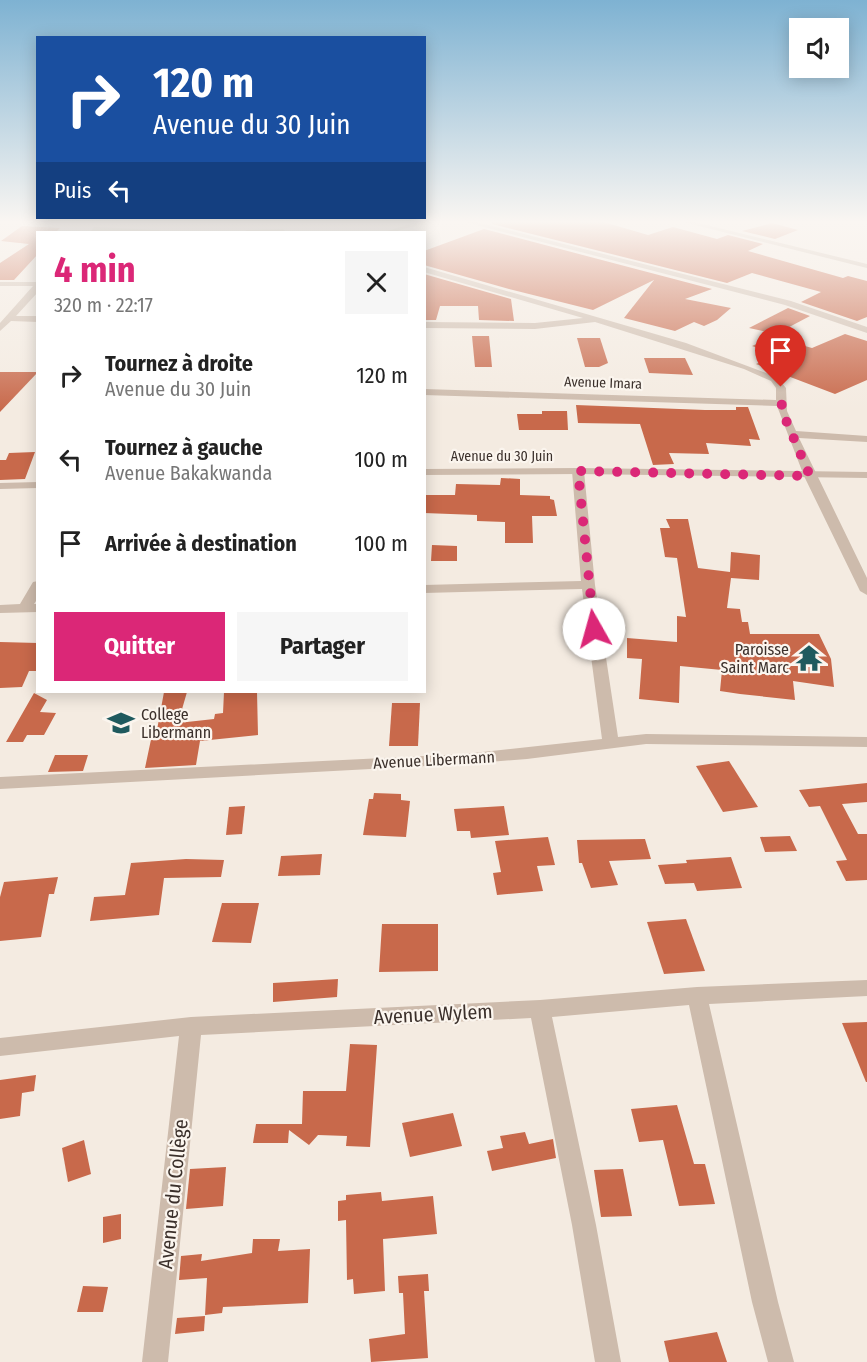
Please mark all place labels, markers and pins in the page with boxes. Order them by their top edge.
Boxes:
pin [755,325,806,387]
place label: Paroisse Saint Marc [721,640,789,677]
temple icon: Paroisse Saint Marc [794,643,824,673]
place label: College Libermann [141,705,211,742]
school or university icon: College Libermann [106,708,136,738]

